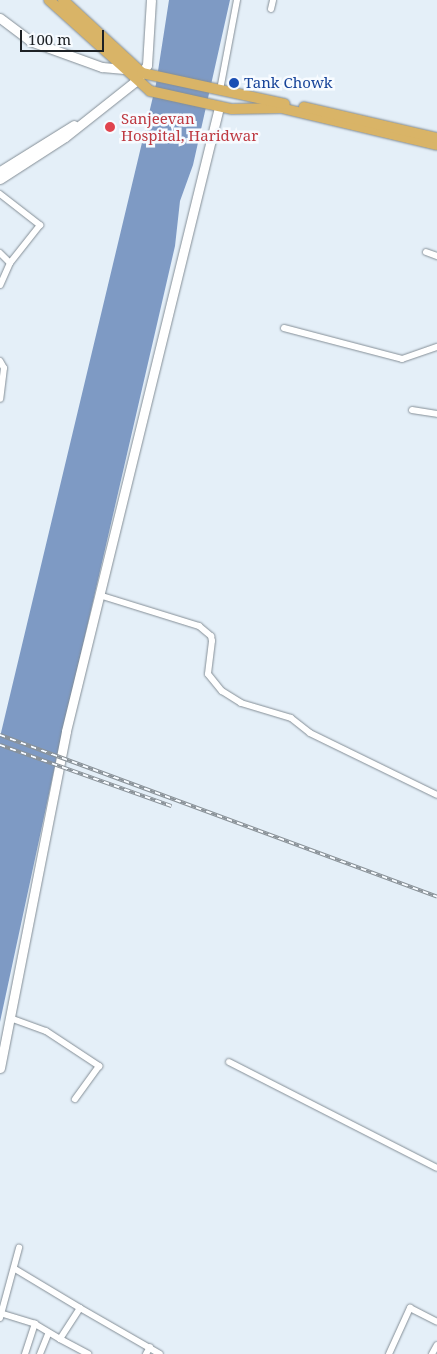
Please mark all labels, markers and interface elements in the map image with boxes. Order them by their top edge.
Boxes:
scale bar [22,20,106,52]
text: 100 m [28,29,71,49]
place label: Tank Chowk [244,74,333,92]
marker: Tank Chowk [228,77,240,89]
place label: Sanjeevan Hospital, Haridwar [121,109,258,144]
marker: Sanjeevan Hospital, Haridwar [103,120,117,134]

